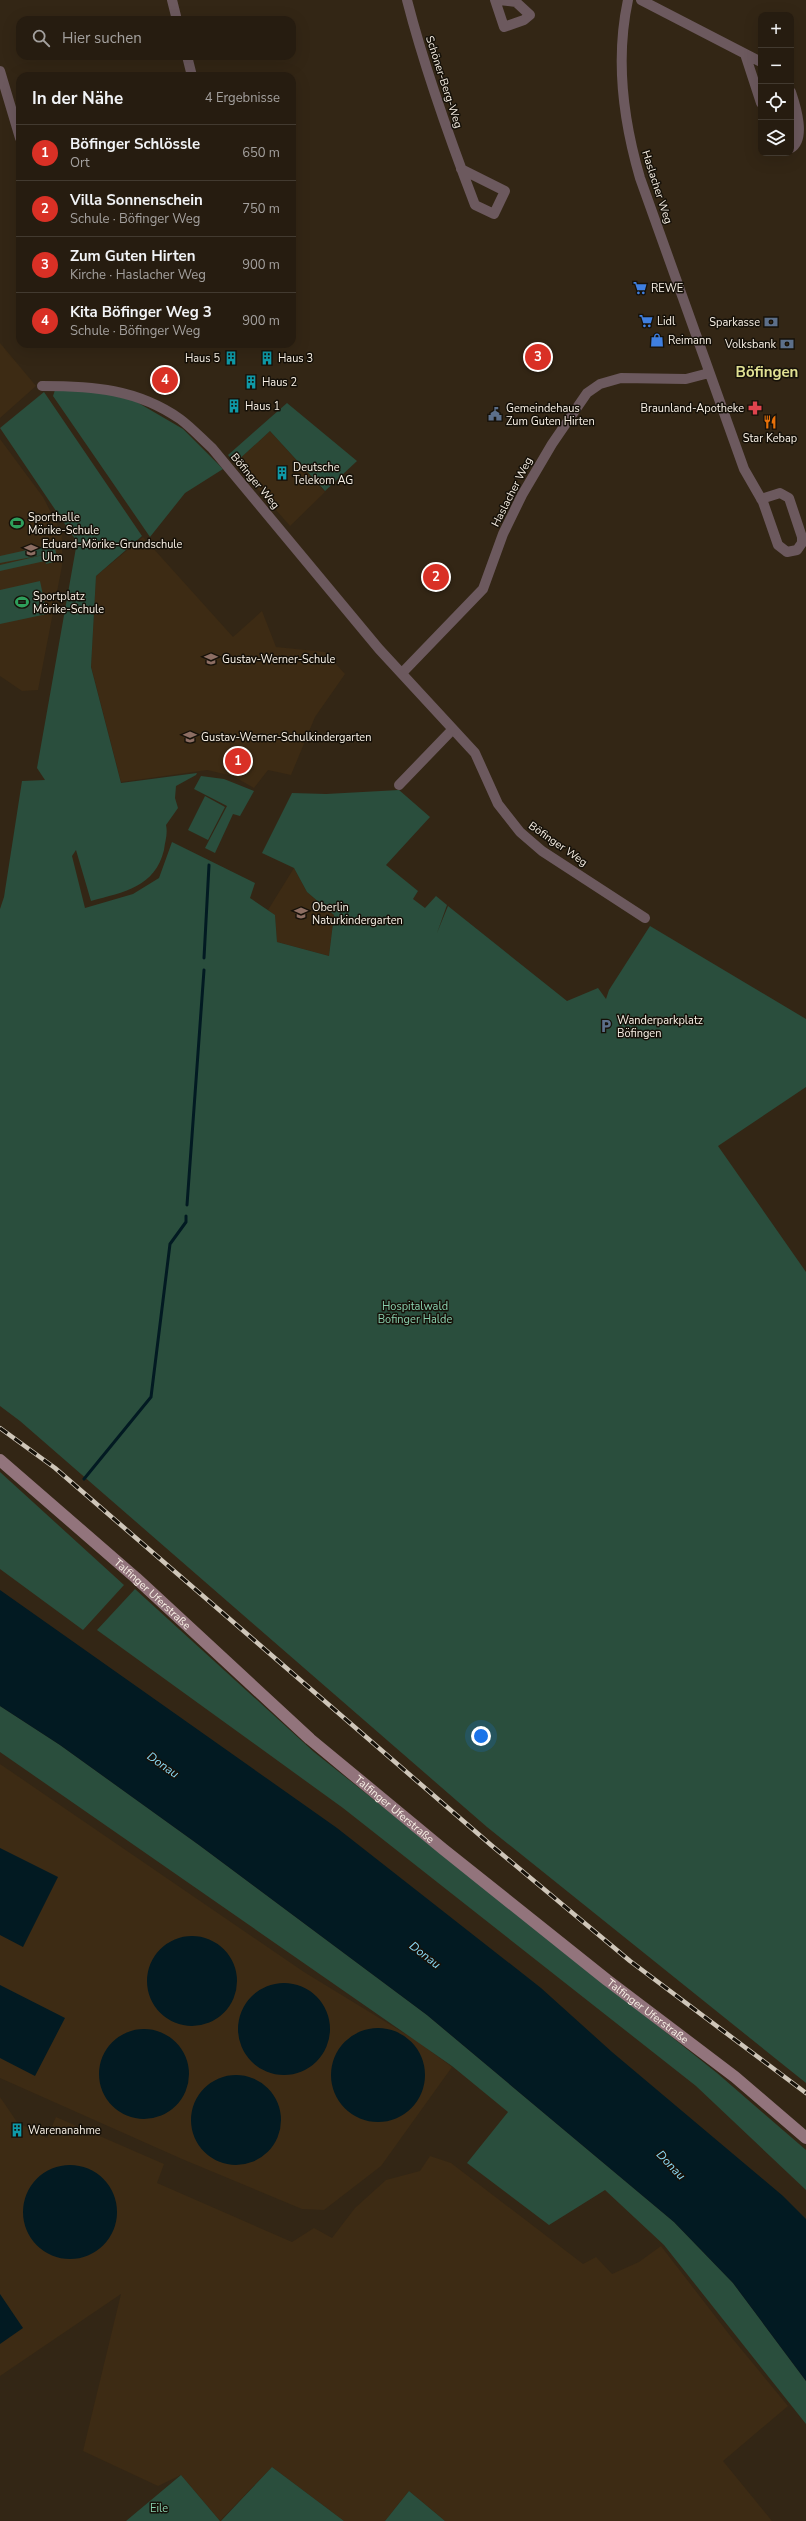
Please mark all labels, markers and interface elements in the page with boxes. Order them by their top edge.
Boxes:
map controls [758,12,794,156]
button: + [758,12,794,48]
search box [16,16,296,60]
icon: search [30,27,52,49]
text: Hier suchen [62,28,142,48]
street label: Schöner-Berg-Weg [422,34,466,130]
button: − [758,48,794,84]
button: locate [758,84,794,120]
text: In der Nähe [32,87,123,110]
text: 4 Ergebnisse [205,89,280,107]
button: layers [758,120,794,156]
text: Böfinger Schlössle [70,134,200,154]
text: 1 [41,144,49,162]
text: 650 m [242,144,280,162]
street label: Haslacher Weg [638,148,676,226]
text: Ort [70,154,90,172]
text: Villa Sonnenschein [70,190,203,210]
text: 2 [41,200,49,218]
text: 750 m [242,200,280,218]
text: Schule · Böfinger Weg [70,210,200,228]
text: Zum Guten Hirten [70,246,196,266]
text: 3 [41,256,49,274]
text: 900 m [242,256,280,274]
text: Kirche · Haslacher Weg [70,266,206,284]
supermarket icon: REWE [632,280,648,296]
place label: REWE [651,281,683,296]
text: Kita Böfinger Weg 3 [70,302,212,322]
text: 4 [41,312,49,330]
text: 900 m [242,312,280,330]
supermarket icon: Lidl [638,313,654,329]
place label: Lidl [657,314,676,329]
bank icon: Sparkasse [763,314,779,330]
place label: Sparkasse [709,315,760,330]
text: Schule · Böfinger Weg [70,322,200,340]
shop icon: Reimann [649,332,665,348]
place label: Reimann [668,333,711,348]
bank icon: Volksbank [779,336,795,352]
place label: Volksbank [724,337,776,352]
pin: 3 [525,342,551,372]
building icon: Haus 5 [223,350,239,366]
building icon: Haus 3 [259,350,275,366]
place label: Haus 5 [185,351,220,366]
place label: Haus 3 [278,351,313,366]
district label: Böfingen [736,362,798,382]
pin: 4 [152,365,178,395]
building icon: Haus 2 [243,374,259,390]
place label: Haus 2 [262,375,297,390]
building icon: Haus 1 [226,398,242,414]
place label: Haus 1 [245,399,280,414]
pharmacy icon: Braunland-Apotheke [747,400,763,416]
place label: Gemeindehaus Zum Guten Hirten [506,401,595,429]
place label: Braunland-Apotheke [641,401,744,416]
public building icon: Gemeindehaus Zum Guten Hirten [487,406,503,422]
restaurant icon: Star Kebap [762,414,778,430]
place label: Star Kebap [743,431,797,446]
street label: Böfinger Weg [227,450,283,512]
street label: Haslacher Weg [488,455,536,529]
place label: Deutsche Telekom AG [293,460,353,488]
building icon: Deutsche Telekom AG [274,465,290,481]
place label: Sporthalle Mörike-Schule [28,510,99,538]
sports icon: Sporthalle Mörike-Schule [9,515,25,531]
place label: Eduard-Mörike-Grundschule Ulm [42,537,182,565]
school or university icon: Eduard-Mörike-Grundschule Ulm [23,542,39,558]
pin: 2 [423,562,449,592]
place label: Sportplatz Mörike-Schule [33,589,104,617]
sports icon: Sportplatz Mörike-Schule [14,594,30,610]
school or university icon: Gustav-Werner-Schule [203,651,219,667]
place label: Gustav-Werner-Schule [222,652,336,667]
school or university icon: Gustav-Werner-Schulkindergarten [182,729,198,745]
place label: Gustav-Werner-Schulkindergarten [201,730,371,745]
pin: 1 [225,746,251,776]
street label: Böfinger Weg [526,818,590,870]
place label: Oberlin Naturkindergarten [312,900,403,928]
school or university icon: Oberlin Naturkindergarten [293,905,309,921]
place label: Wanderparkplatz Böfingen [617,1013,703,1041]
parking icon: Wanderparkplatz Böfingen [598,1018,614,1034]
park label: Hospitalwald Böfinger Halde [378,1299,452,1327]
street label: Talfinger Uferstraße [111,1555,194,1633]
your location [471,1726,491,1746]
water label: Donau [144,1748,182,1782]
street label: Talfinger Uferstraße [352,1772,438,1846]
water label: Donau [406,1938,444,1972]
street label: Talfinger Uferstraße [604,1975,692,2047]
building icon: Warenanahme [9,2122,25,2138]
place label: Warenanahme [28,2123,101,2138]
water label: Donau [653,2147,689,2184]
park label: Eile [150,2501,168,2516]

